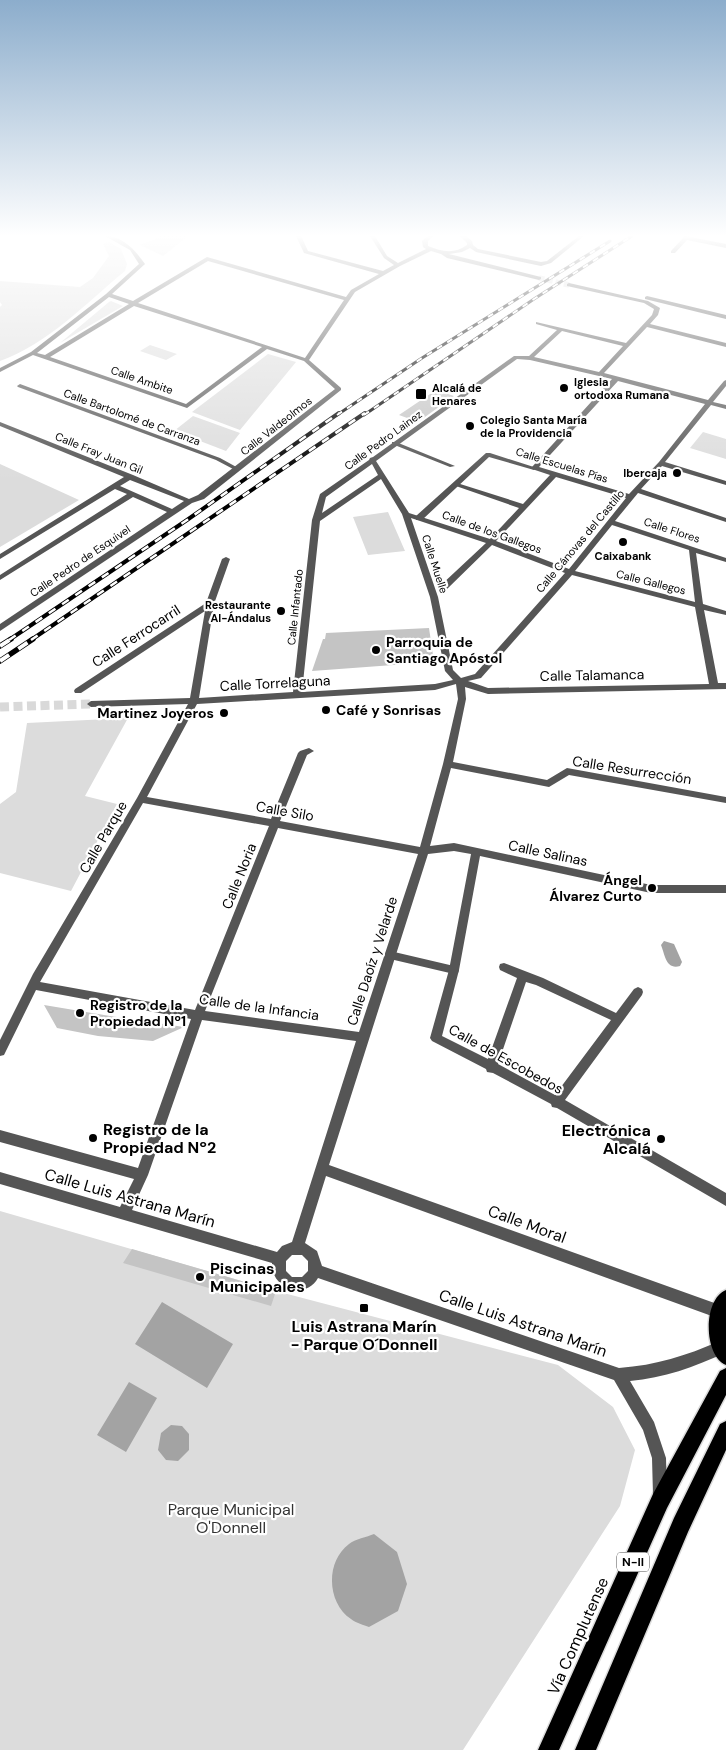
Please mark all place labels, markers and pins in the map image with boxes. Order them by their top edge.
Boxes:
place label: Iglesia ortodoxa Rumana [574,375,669,402]
place label: Alcalá de Henares [432,381,482,408]
marker: Iglesia ortodoxa Rumana [558,382,570,394]
marker: Alcalá de Henares [414,387,428,401]
place label: Colegio Santa María de la Providencia [480,413,587,440]
marker: Colegio Santa María de la Providencia [464,420,476,432]
place label: Ibercaja [623,466,667,480]
marker: Ibercaja [671,467,683,479]
marker: Caixabank [617,536,629,548]
place label: Caixabank [595,549,652,563]
place label: Restaurante Al-Ándalus [205,598,271,625]
marker: Restaurante Al-Ándalus [275,605,287,617]
place label: Parroquia de Santiago Apóstol [386,633,502,667]
marker: Parroquia de Santiago Apóstol [370,644,382,656]
place label: Café y Sonrisas [336,701,441,719]
place label: Martinez Joyeros [97,704,214,722]
marker: Café y Sonrisas [320,704,332,716]
marker: Martinez Joyeros [218,707,230,719]
place label: Ángel Álvarez Curto [549,871,642,905]
marker: Ángel Álvarez Curto [646,882,658,894]
place label: Registro de la Propiedad Nº1 [90,996,186,1030]
marker: Registro de la Propiedad Nº1 [74,1007,86,1019]
place label: Registro de la Propiedad Nº2 [103,1119,216,1158]
place label: Electrónica Alcalá [562,1120,651,1159]
marker: Registro de la Propiedad Nº2 [87,1132,99,1144]
marker: Electrónica Alcalá [655,1133,667,1145]
place label: Piscinas Municipales [210,1258,305,1297]
marker: Piscinas Municipales [194,1271,206,1283]
marker: Luis Astrana Marín - Parque O´Donnell [358,1302,370,1314]
place label: Luis Astrana Marín - Parque O´Donnell [290,1316,438,1355]

